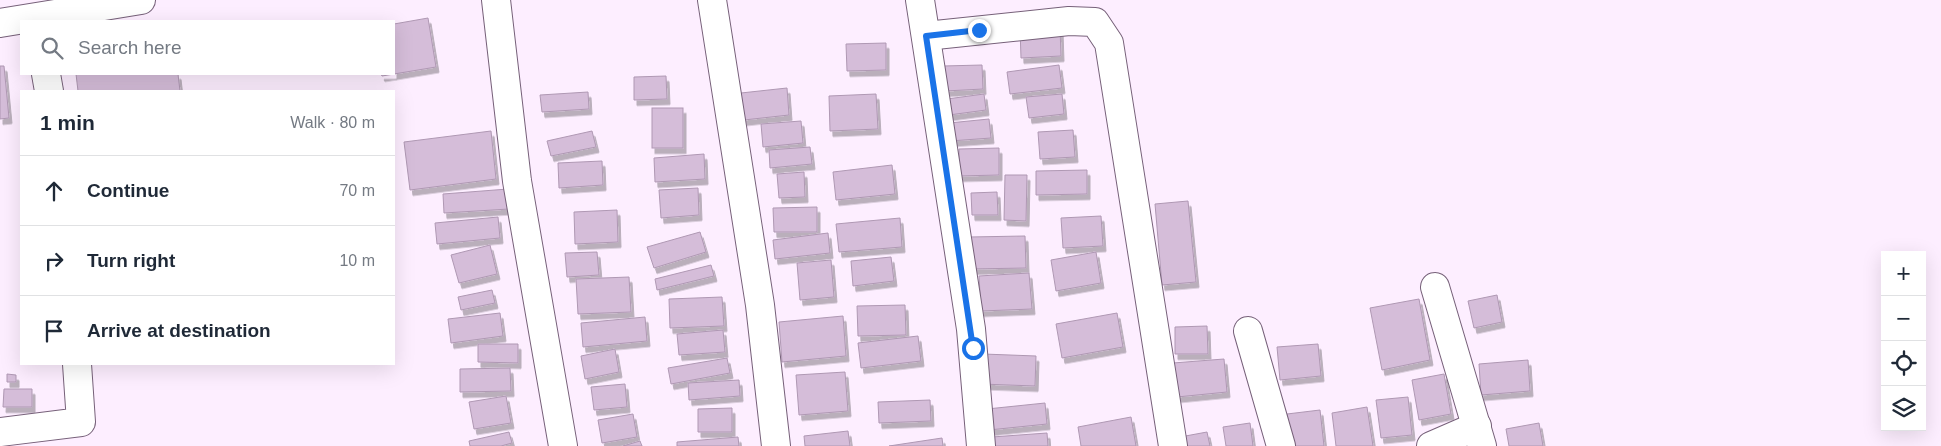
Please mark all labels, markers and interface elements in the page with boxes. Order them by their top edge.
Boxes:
route end [968,19,991,42]
search box [20,20,395,75]
icon: search [38,34,66,62]
text: Search here [78,37,182,58]
text: 1 min [40,111,95,134]
text: Walk · 80 m [290,114,375,131]
icon: ahead [40,177,68,205]
text: Continue [87,180,169,201]
text: 70 m [339,182,375,199]
icon: right [40,247,68,275]
text: Turn right [87,250,175,271]
map controls [1881,251,1926,431]
button: + [1881,251,1926,296]
text: 10 m [339,252,375,269]
button: − [1881,296,1926,341]
icon: arrive [40,317,68,345]
text: Arrive at destination [87,320,271,341]
route start [962,337,985,360]
button: locate [1881,341,1926,386]
button: layers [1881,386,1926,431]

